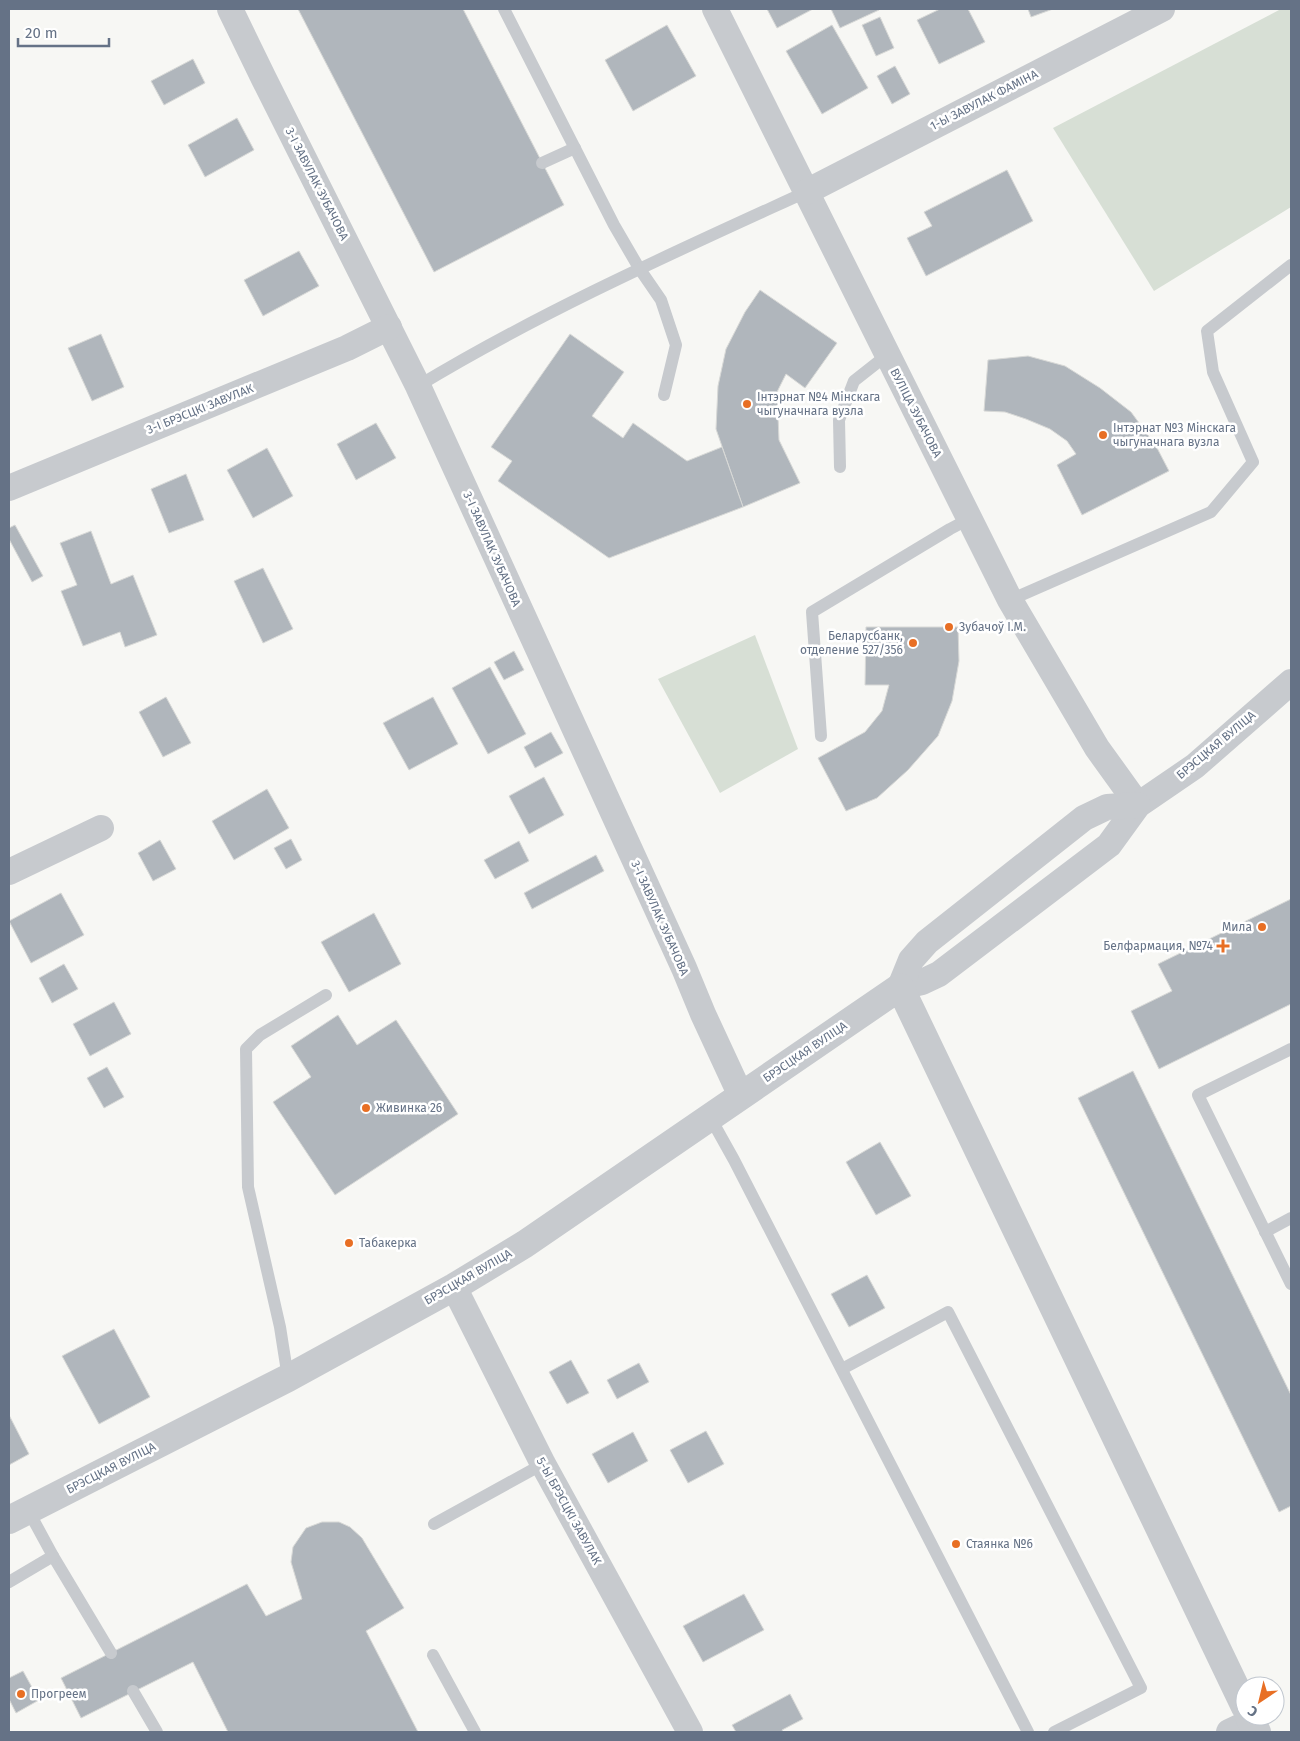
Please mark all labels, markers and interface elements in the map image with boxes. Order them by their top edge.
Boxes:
scale bar [18,15,109,47]
text: 20 m [25,24,58,42]
street label: 1-Ы ЗАВУЛАК ФАМІНА [928,67,1040,133]
street label: 3-І ЗАВУЛАК ЗУБАЧОВА [283,125,352,243]
street label: ВУЛІЦА ЗУБАЧОВА [887,366,945,460]
street label: 3-І БРЭСЦКІ ЗАВУЛАК [144,381,256,437]
place label: Інтэрнат №4 Мінскага чыгуначнага вузла [757,390,880,418]
marker: Інтэрнат №4 Мінскага чыгуначнага вузла [741,398,753,410]
place label: Інтэрнат №3 Мінскага чыгуначнага вузла [1113,421,1236,449]
marker: Інтэрнат №3 Мінскага чыгуначнага вузла [1097,429,1109,441]
street label: 3-І ЗАВУЛАК ЗУБАЧОВА [460,489,524,609]
place label: Зубачоў І.М. [959,620,1026,634]
marker: Зубачоў І.М. [943,621,955,633]
place label: Беларусбанк, отделение 527/356 [800,629,903,657]
marker: Беларусбанк, отделение 527/356 [907,637,919,649]
street label: БРЭСЦКАЯ ВУЛІЦА [1174,708,1258,782]
street label: 3-І ЗАВУЛАК ЗУБАЧОВА [628,858,692,978]
place label: Мила [1222,920,1252,934]
marker: Мила [1256,921,1268,933]
place label: Белфармация, №74 [1103,939,1214,953]
marker: Белфармация, №74 [1217,940,1229,952]
street label: БРЭСЦКАЯ ВУЛІЦА [760,1019,850,1085]
place label: Живинка 26 [376,1101,442,1115]
marker: Живинка 26 [360,1102,372,1114]
place label: Табакерка [359,1236,417,1250]
marker: Табакерка [343,1237,355,1249]
street label: БРЭСЦКАЯ ВУЛІЦА [422,1246,514,1308]
street label: БРЭСЦКАЯ ВУЛІЦА [64,1439,158,1497]
street label: 5-Ы БРЭСЦКІ ЗАВУЛАК [534,1455,604,1567]
place label: Стаянка №6 [966,1537,1033,1551]
marker: Стаянка №6 [950,1538,962,1550]
north arrow [1235,1676,1285,1726]
place label: Прогреем [31,1687,87,1701]
marker: Прогреем [15,1688,27,1700]
text: С [1245,1702,1261,1721]

